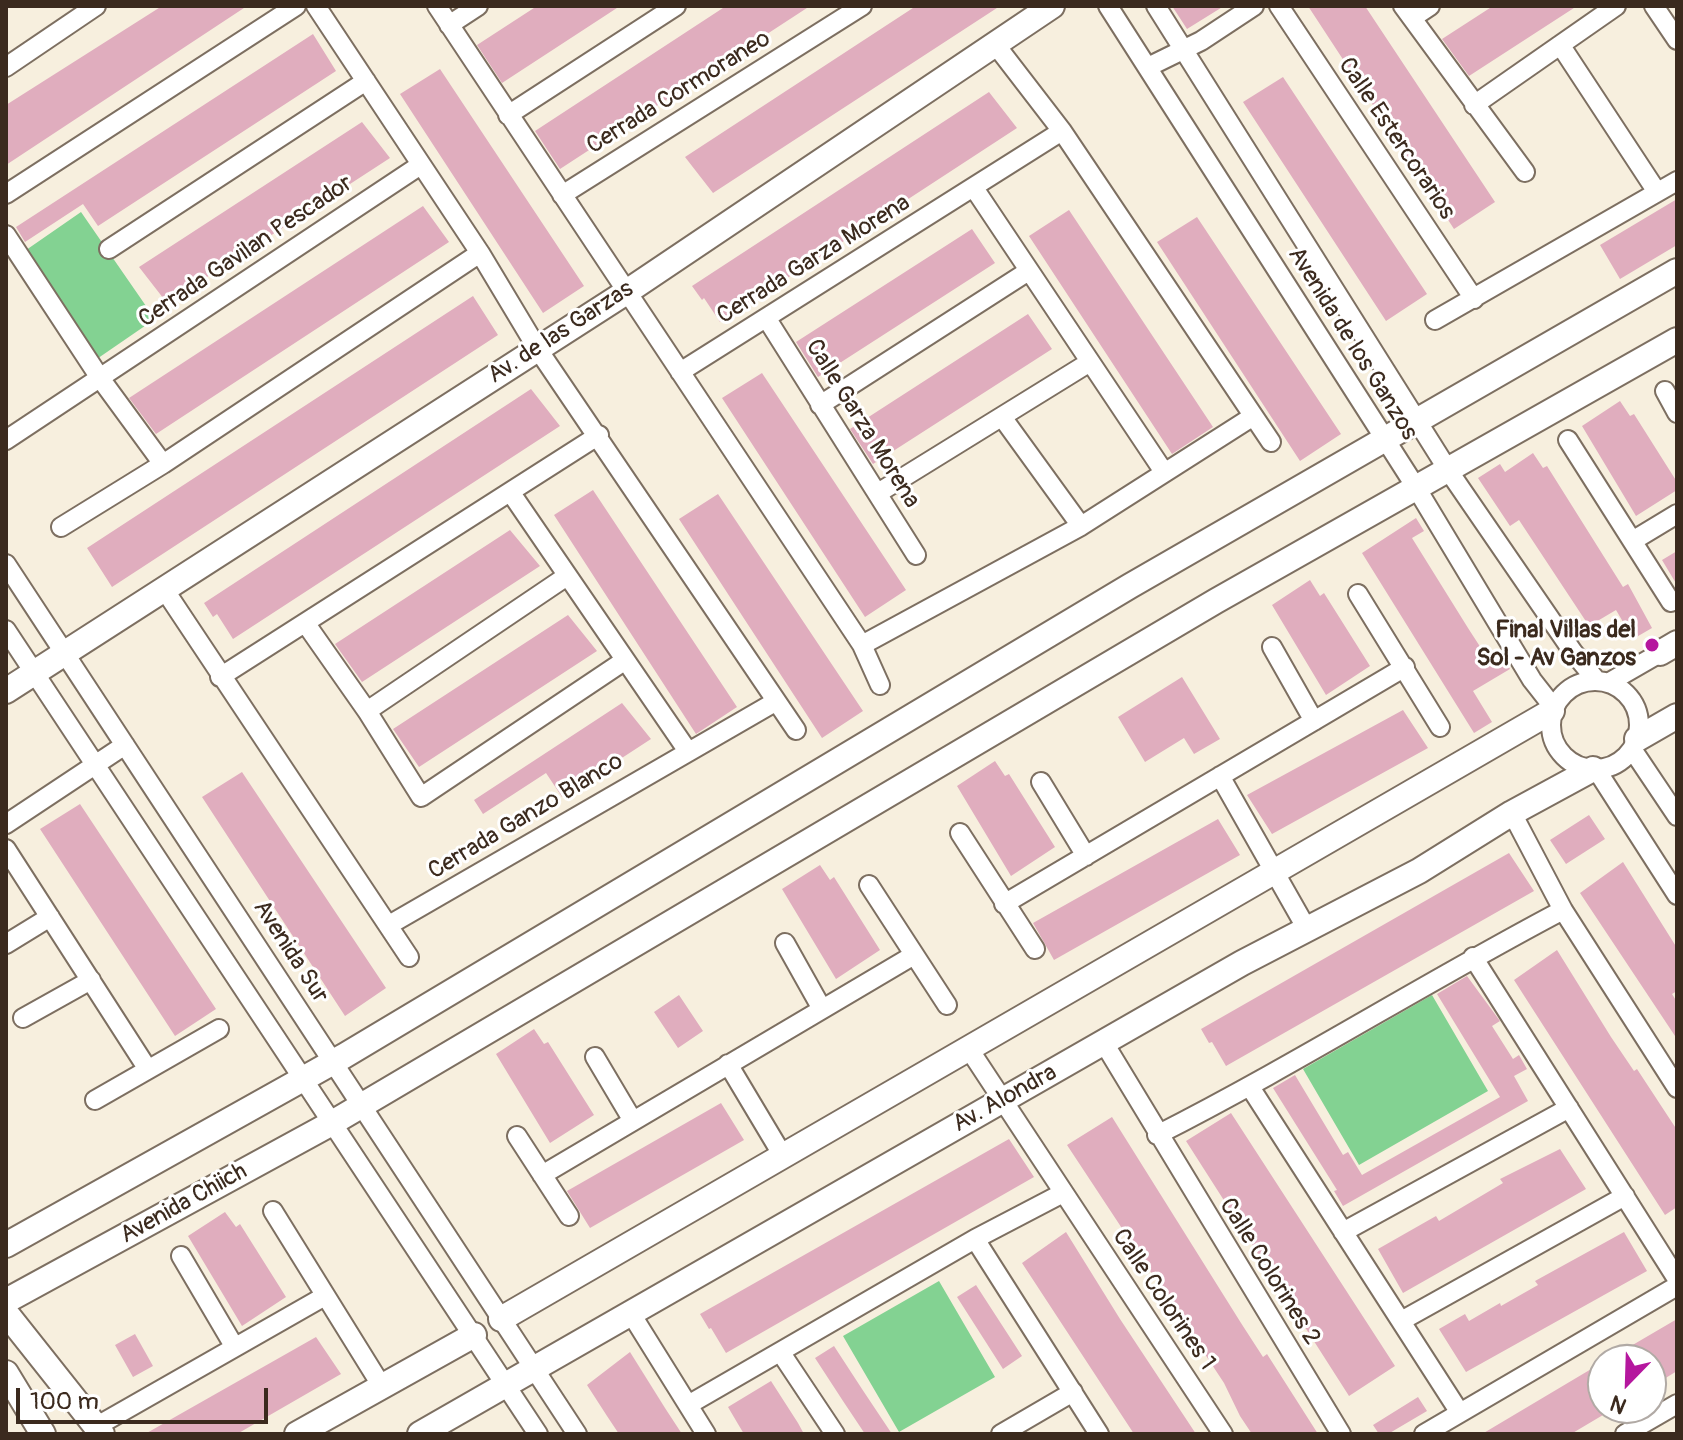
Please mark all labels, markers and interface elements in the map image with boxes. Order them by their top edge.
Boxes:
street label: Cerrada Cormoraneo [582,25,776,161]
street label: Calle Estercorarios [1331,53,1461,225]
street label: Cerrada Gavilan Pescador [133,170,359,334]
street label: Cerrada Garza Morena [712,189,916,331]
street label: Avenida de los Ganzos [1281,242,1423,446]
street label: Av. de las Garzas [483,275,639,391]
street label: Calle Garza Morena [799,334,925,514]
place label: Final Villas del Sol - Av Ganzos [1477,617,1636,673]
marker: Final Villas del Sol - Av Ganzos [1643,636,1661,654]
street label: Cerrada Ganzo Blanco [423,747,629,887]
street label: Avenida Sur [246,895,334,1009]
street label: Av. Alondra [948,1059,1062,1139]
street label: Avenida Chiich [116,1157,252,1251]
street label: Calle Colorines 2 [1212,1193,1326,1351]
street label: Calle Colorines 1 [1105,1224,1221,1376]
north arrow [1587,1344,1667,1424]
scale bar [20,1372,272,1422]
text: 100 m [30,1387,99,1416]
text: N [1606,1388,1631,1420]

